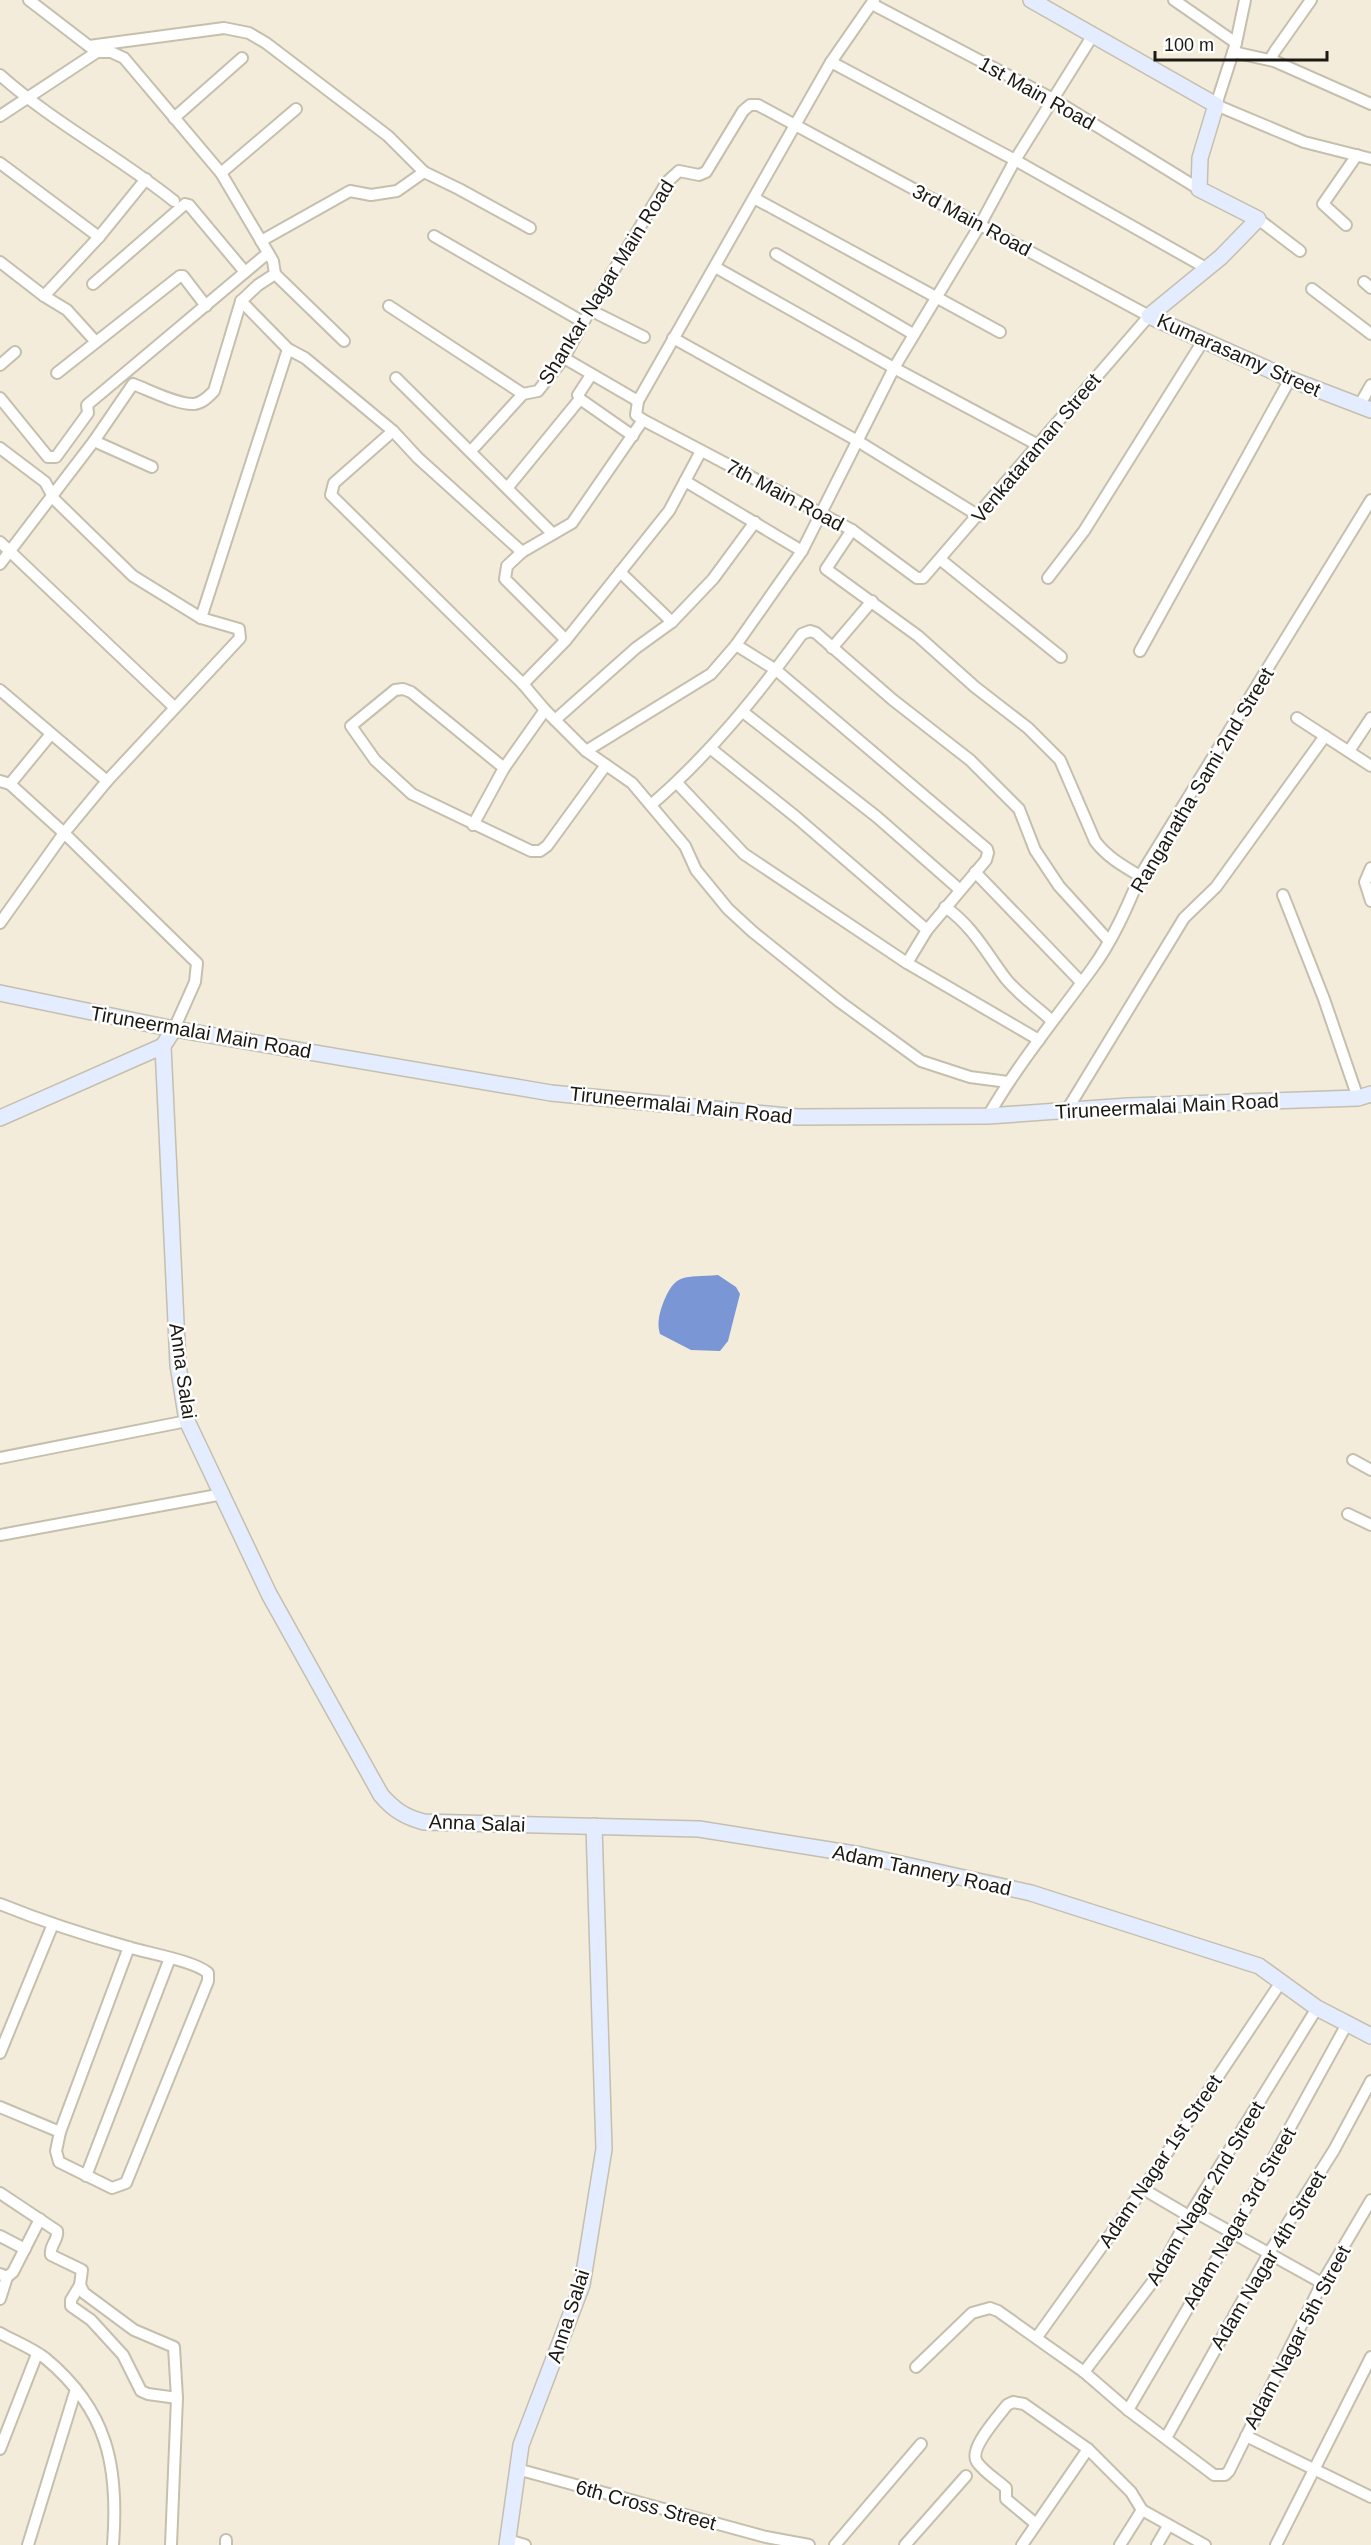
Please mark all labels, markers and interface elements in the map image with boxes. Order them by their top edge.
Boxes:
scale bar [1155,24,1328,62]
text: 100 m [1164,35,1214,55]
street label: 1st Main Road [975,52,1099,134]
street label: Shankar Nagar Main Road [534,176,678,388]
street label: 3rd Main Road [909,179,1035,261]
street label: Kumarasamy Street [1154,309,1325,401]
street label: Venkataraman Street [967,369,1105,527]
street label: 7th Main Road [722,455,848,535]
street label: Ranganatha Sami 2nd Street [1126,663,1278,896]
street label: Tiruneermalai Main Road [89,1002,313,1062]
street label: Tiruneermalai Main Road [569,1082,793,1128]
street label: Tiruneermalai Main Road [1055,1089,1279,1123]
street label: Anna Salai [165,1322,201,1420]
street label: Anna Salai [428,1810,526,1836]
street label: Adam Tannery Road [831,1840,1013,1900]
street label: Adam Nagar 1st Street [1094,2070,1226,2251]
street label: Adam Nagar 2nd Street [1141,2097,1269,2289]
street label: Adam Nagar 3rd Street [1178,2123,1300,2313]
street label: Adam Nagar 4th Street [1206,2166,1330,2353]
street label: Adam Nagar 5th Street [1239,2241,1355,2432]
street label: Anna Salai [543,2267,593,2365]
street label: 6th Cross Street [573,2476,719,2534]

